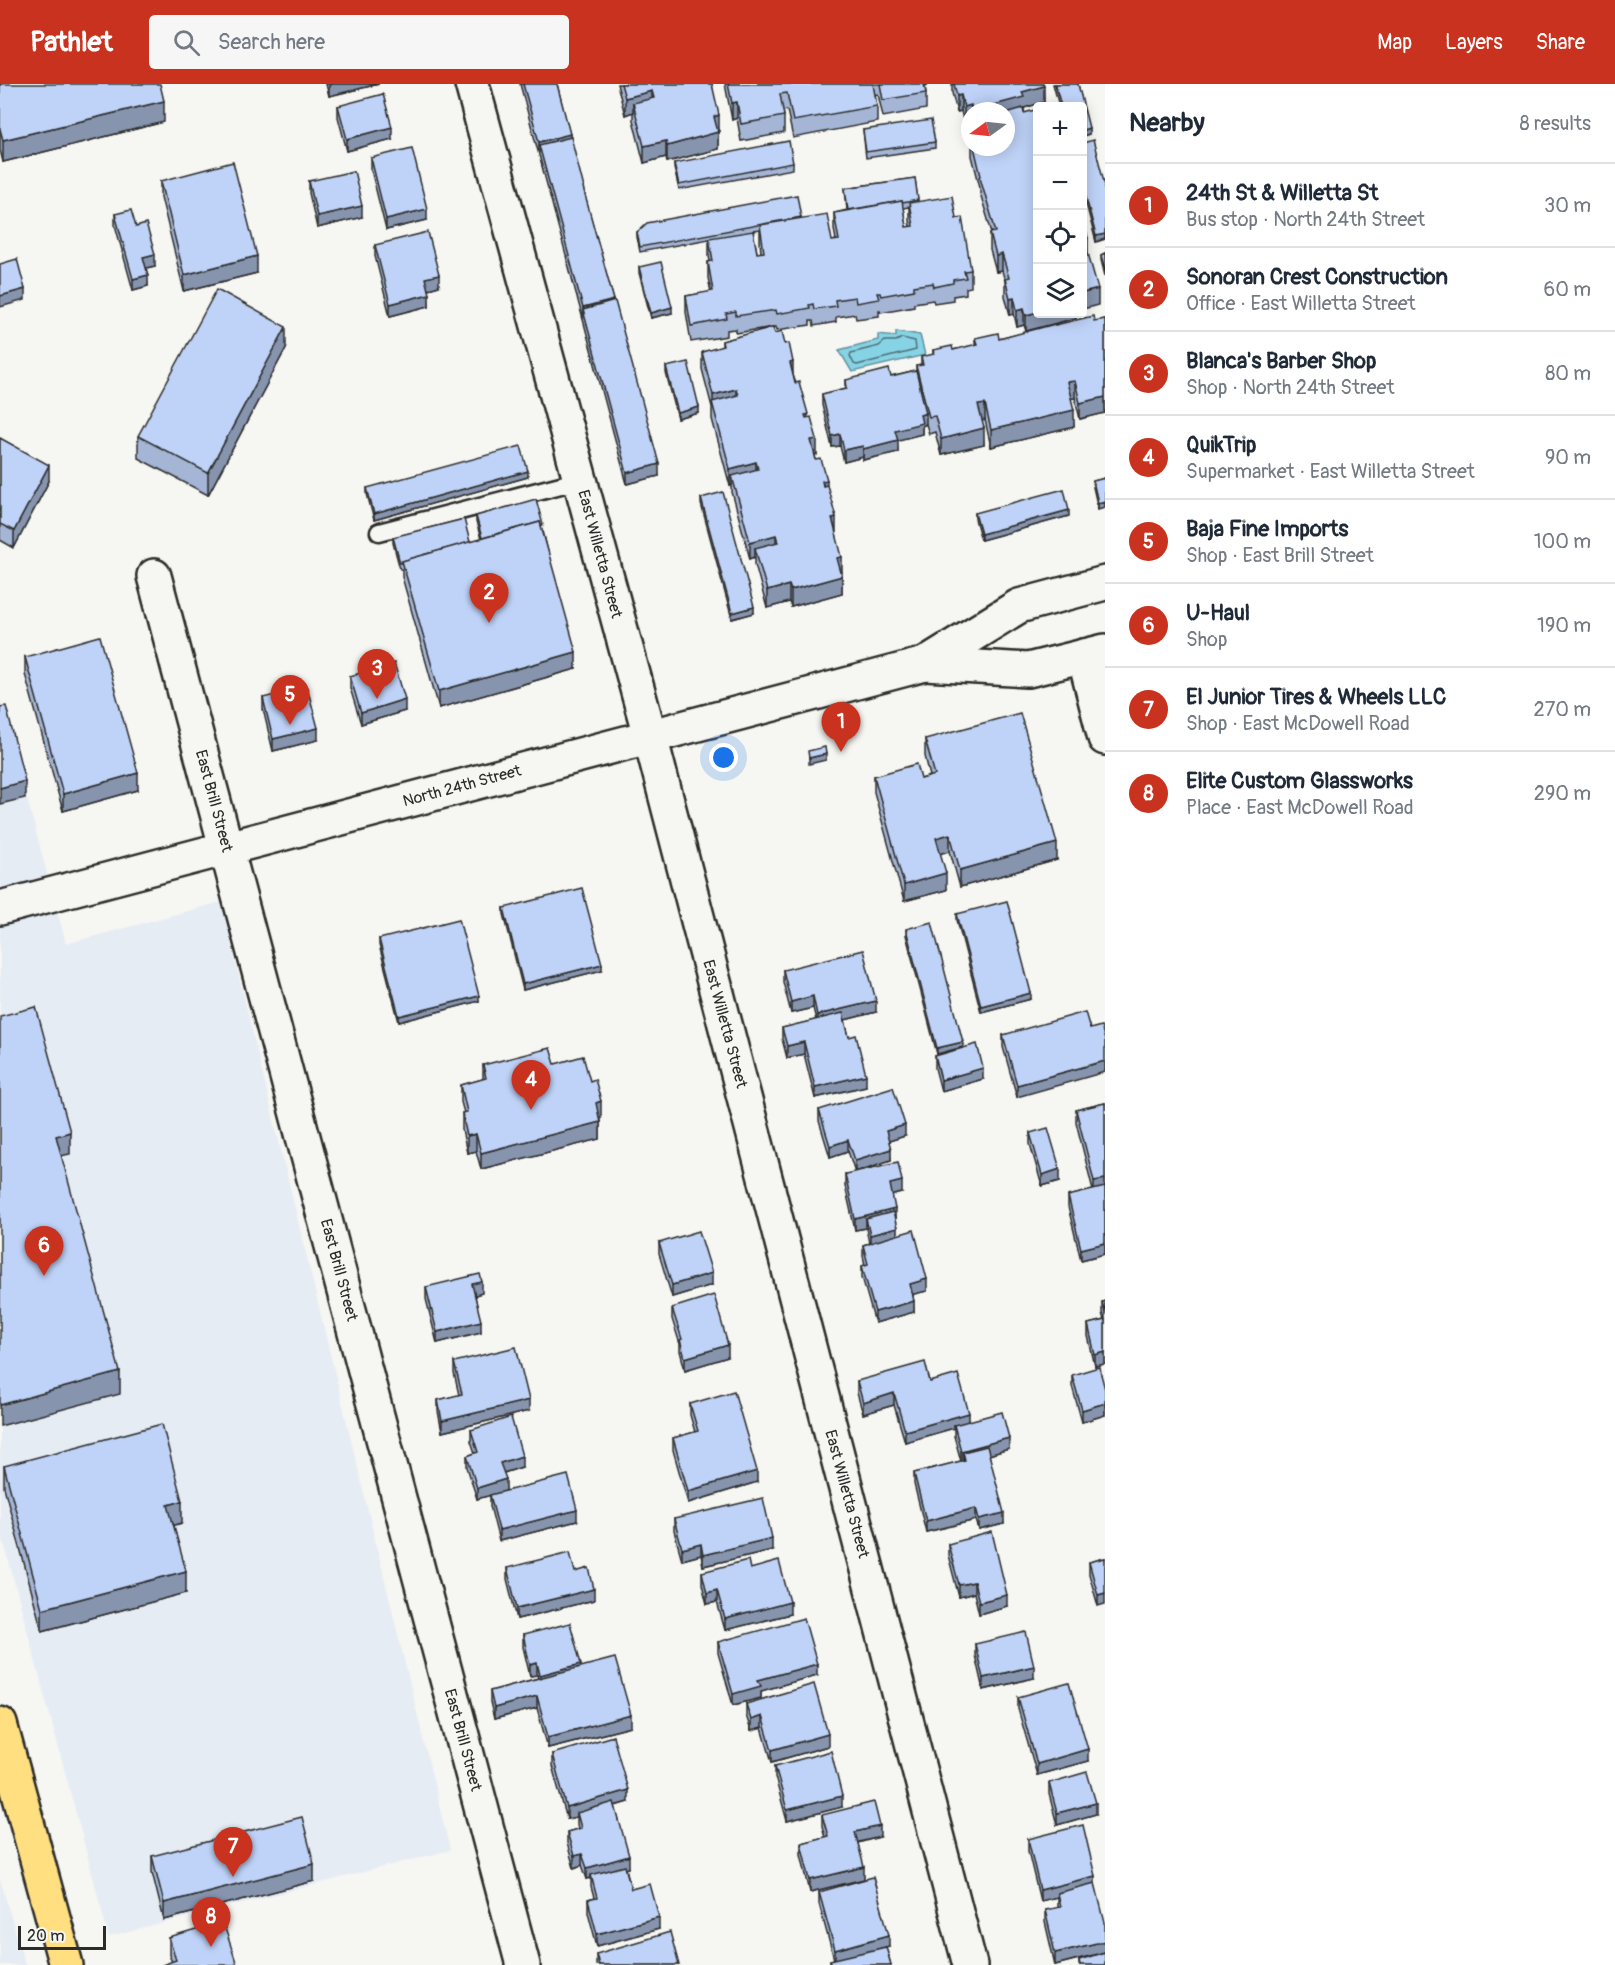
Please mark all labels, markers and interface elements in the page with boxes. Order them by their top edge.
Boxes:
search box [149,15,569,69]
text: Pathlet [30,25,113,60]
icon: search [170,26,203,59]
text: Search here [218,28,325,56]
text: Map [1377,29,1412,56]
text: Layers [1445,29,1503,56]
text: Share [1536,29,1585,56]
north arrow [961,102,1015,156]
map controls [1033,102,1087,318]
button: + [1033,102,1087,156]
text: Nearby [1129,107,1205,139]
text: 8 results [1520,111,1591,136]
button: − [1033,156,1087,210]
text: 24th St & Willetta St [1186,179,1378,207]
text: 1 [1145,193,1152,218]
text: 30 m [1544,193,1591,218]
text: Bus stop · North 24th Street [1186,207,1425,232]
button: locate [1033,210,1087,264]
text: Sonoran Crest Construction [1186,263,1448,291]
button: layers [1033,264,1087,318]
text: 2 [1143,277,1154,302]
text: 60 m [1544,277,1591,302]
text: Office · East Willetta Street [1186,291,1416,316]
text: Blanca's Barber Shop [1186,347,1376,375]
text: 3 [1143,361,1154,386]
text: 80 m [1545,361,1591,386]
text: Shop · North 24th Street [1186,375,1395,400]
text: QuikTrip [1186,431,1256,459]
text: 4 [1143,445,1154,470]
text: 90 m [1545,445,1591,470]
text: Supermarket · East Willetta Street [1186,459,1475,484]
street label: East Willetta Street [573,488,627,621]
text: Baja Fine Imports [1186,515,1348,543]
text: 5 [1143,529,1154,554]
text: 100 m [1534,529,1591,554]
text: Shop · East Brill Street [1186,543,1374,568]
pin: 2 [470,574,508,623]
text: U-Haul [1186,599,1250,627]
text: 6 [1143,613,1154,638]
text: 190 m [1537,613,1591,638]
text: Shop [1186,627,1227,652]
pin: 3 [358,650,397,699]
pin: 5 [270,676,310,725]
text: El Junior Tires & Wheels LLC [1186,683,1446,711]
text: 7 [1143,697,1154,722]
text: 270 m [1533,697,1591,722]
pin: 1 [822,702,860,752]
text: Shop · East McDowell Road [1186,711,1410,736]
your location [709,743,738,772]
street label: East Brill Street [191,748,237,855]
street label: North 24th Street [401,760,524,811]
text: Elite Custom Glassworks [1186,767,1413,795]
text: 8 [1143,781,1154,806]
text: 290 m [1534,781,1591,806]
text: Place · East McDowell Road [1186,795,1414,820]
street label: East Willetta Street [698,958,752,1091]
pin: 4 [512,1060,550,1110]
street label: East Brill Street [316,1217,362,1324]
pin: 6 [24,1226,63,1276]
street label: East Willetta Street [820,1428,874,1561]
street label: East Brill Street [440,1687,486,1794]
pin: 7 [214,1828,252,1877]
pin: 8 [192,1898,230,1947]
scale bar [18,1923,106,1950]
text: 20 m [27,1926,65,1946]

